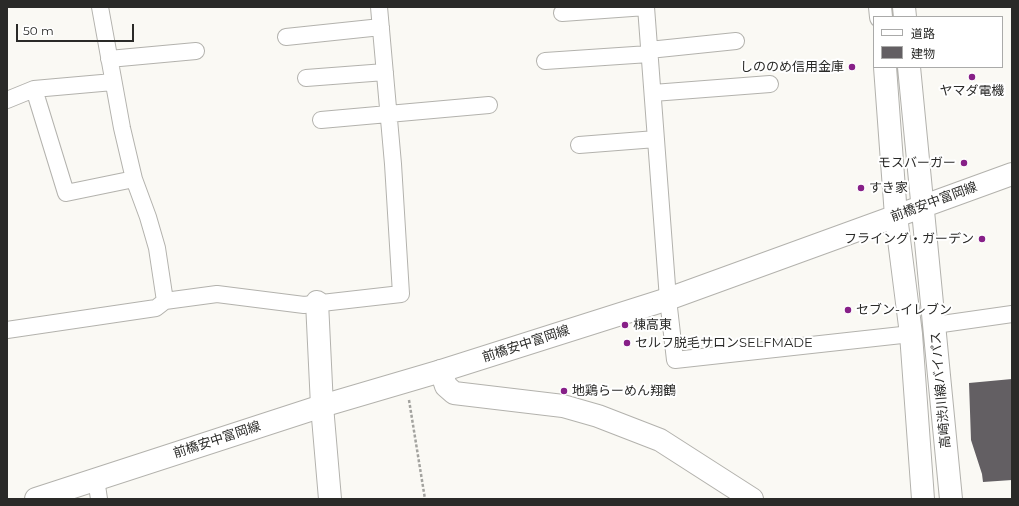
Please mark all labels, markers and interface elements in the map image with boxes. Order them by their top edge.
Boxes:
scale bar [18,16,136,42]
legend [873,16,1003,68]
text: 50 m [23,23,54,38]
text: 道路 [911,26,935,41]
text: 建物 [911,46,935,61]
place label: しののめ信用金庫 [740,59,844,75]
marker: しののめ信用金庫 [847,62,857,72]
marker: ヤマダ電機 [967,72,977,82]
place label: ヤマダ電機 [940,83,1004,99]
place label: モスバーガー [878,155,956,171]
marker: モスバーガー [959,158,969,168]
street label: 前橋安中富岡線 [889,179,979,225]
place label: すき家 [869,180,908,196]
marker: すき家 [856,183,866,193]
place label: フライング・ガーデン [844,231,974,247]
marker: フライング・ガーデン [977,234,987,244]
place label: セブン-イレブン [856,302,952,318]
marker: セブン-イレブン [843,305,853,315]
place label: 棟高東 [633,317,672,333]
marker: 棟高東 [620,320,630,330]
street label: 前橋安中富岡線 [480,323,572,365]
street label: 高崎渋川線バイパス [928,331,954,449]
place label: セルフ脱毛サロンSELFMADE [635,335,813,351]
marker: セルフ脱毛サロンSELFMADE [622,338,632,348]
place label: 地鶏らーめん翔鶴 [572,383,676,399]
marker: 地鶏らーめん翔鶴 [559,386,569,396]
street label: 前橋安中富岡線 [171,419,263,461]

